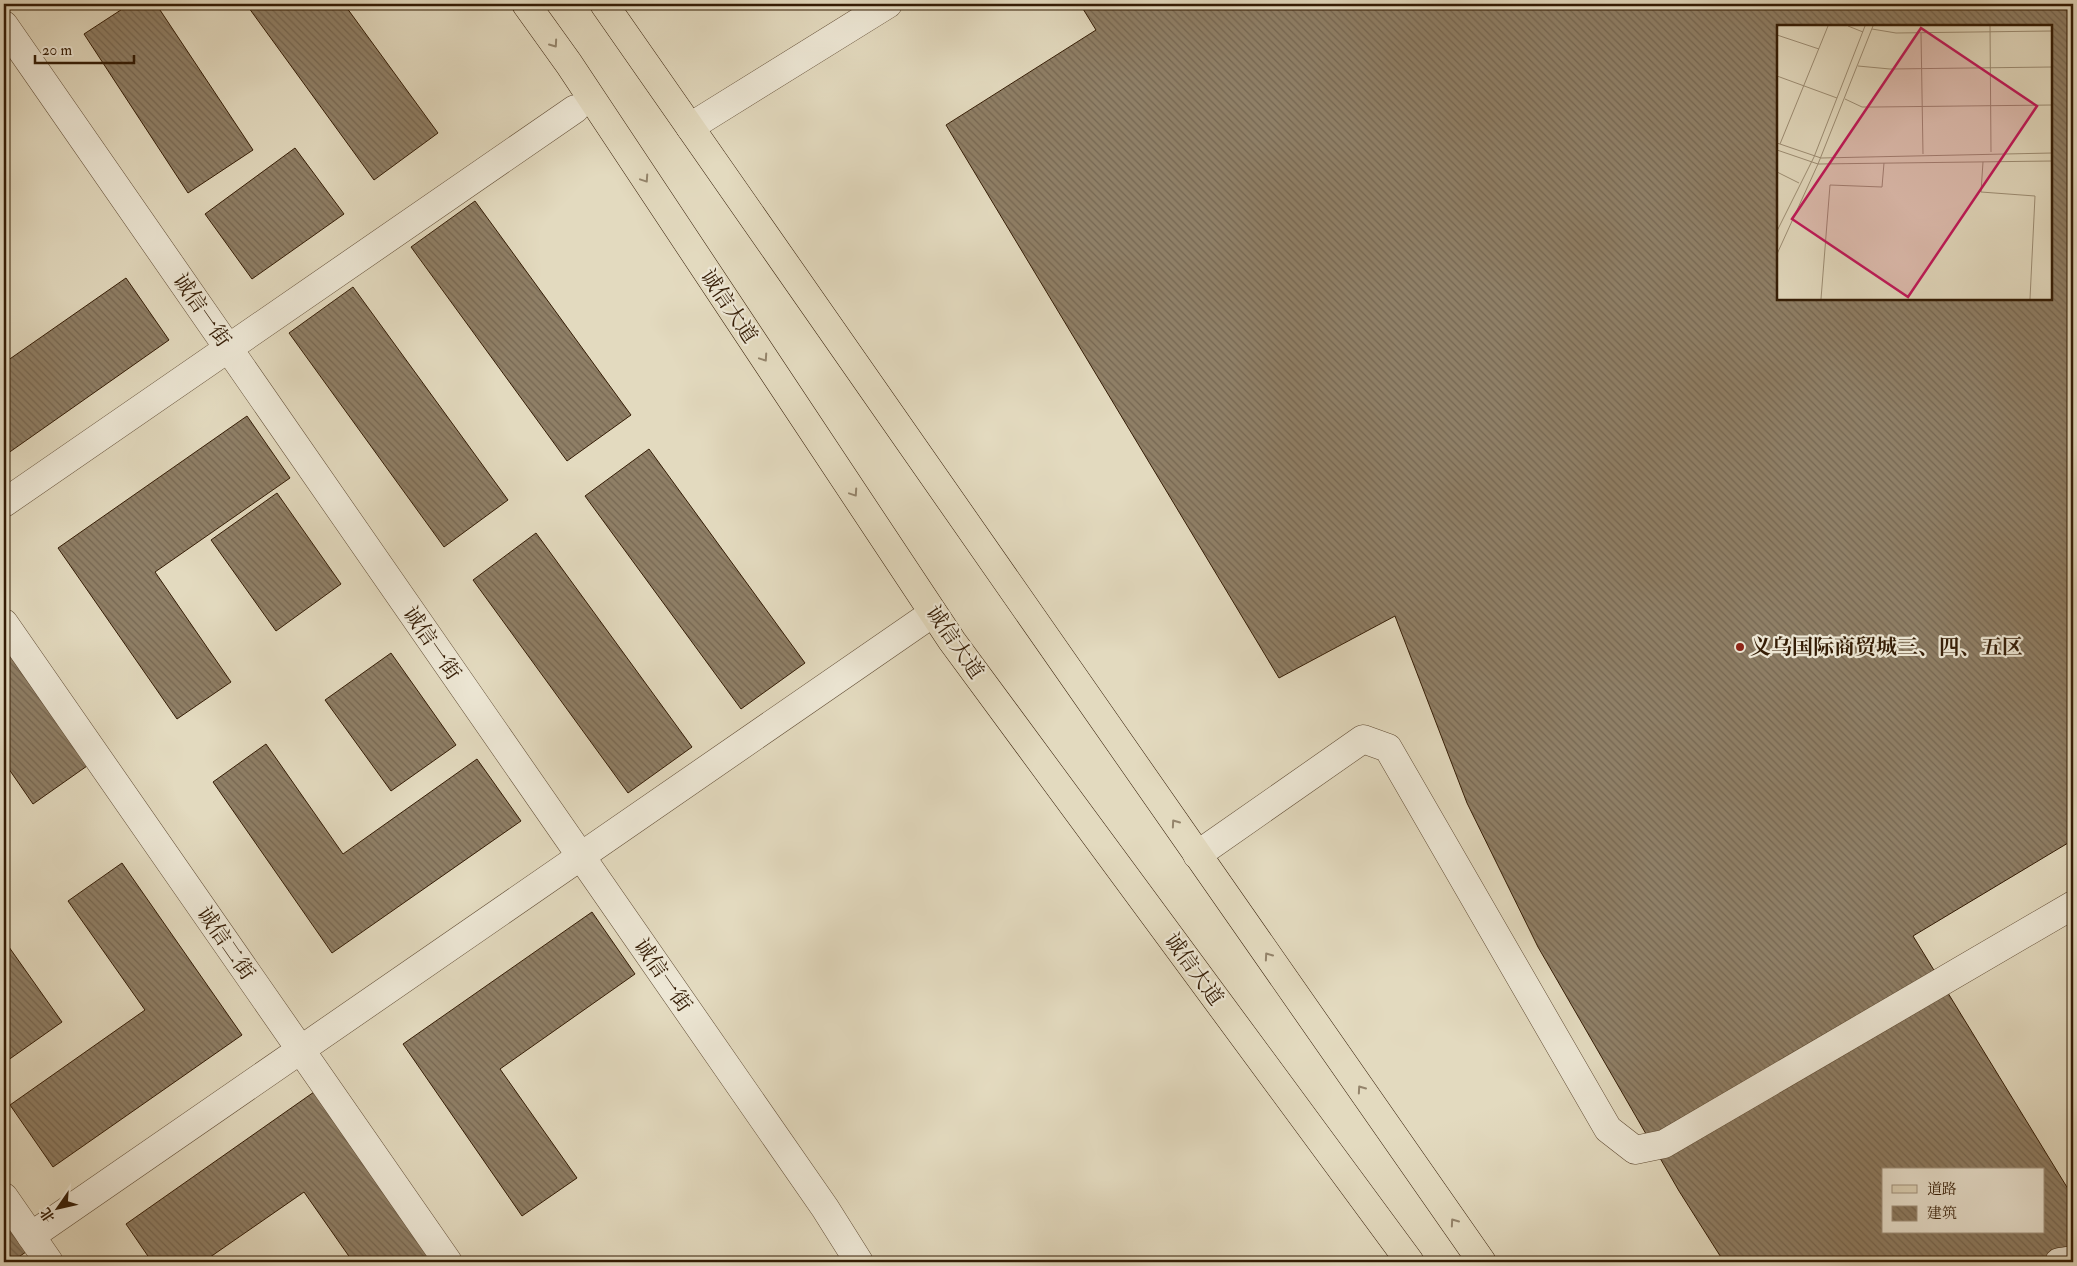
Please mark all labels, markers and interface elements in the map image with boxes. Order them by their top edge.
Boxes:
inset map [1777,25,2052,300]
scale bar [35,32,134,64]
one-way arrow [548,38,557,47]
text: 20 m [42,41,72,60]
one-way arrow [639,173,648,182]
street label: 诚信大道 [694,264,763,349]
street label: 诚信一街 [166,268,237,352]
one-way arrow [758,352,767,361]
one-way arrow [848,487,857,497]
street label: 诚信大道 [919,600,990,684]
street label: 诚信一街 [396,601,467,685]
place label: 义乌国际商贸城三、四、五区 [1750,634,2023,661]
marker: 义乌国际商贸城三、四、五区 [1734,641,1746,653]
one-way arrow [1172,819,1181,829]
street label: 诚信二街 [190,901,261,985]
street label: 诚信大道 [1158,927,1229,1011]
street label: 诚信一街 [627,933,698,1017]
one-way arrow [1265,952,1274,962]
one-way arrow [1358,1085,1367,1095]
legend [1882,1168,2044,1234]
text: 道路 [1927,1180,1957,1199]
north arrow [32,1184,82,1234]
text: 北 [37,1204,59,1226]
text: 建筑 [1927,1204,1957,1223]
one-way arrow [1451,1218,1460,1228]

